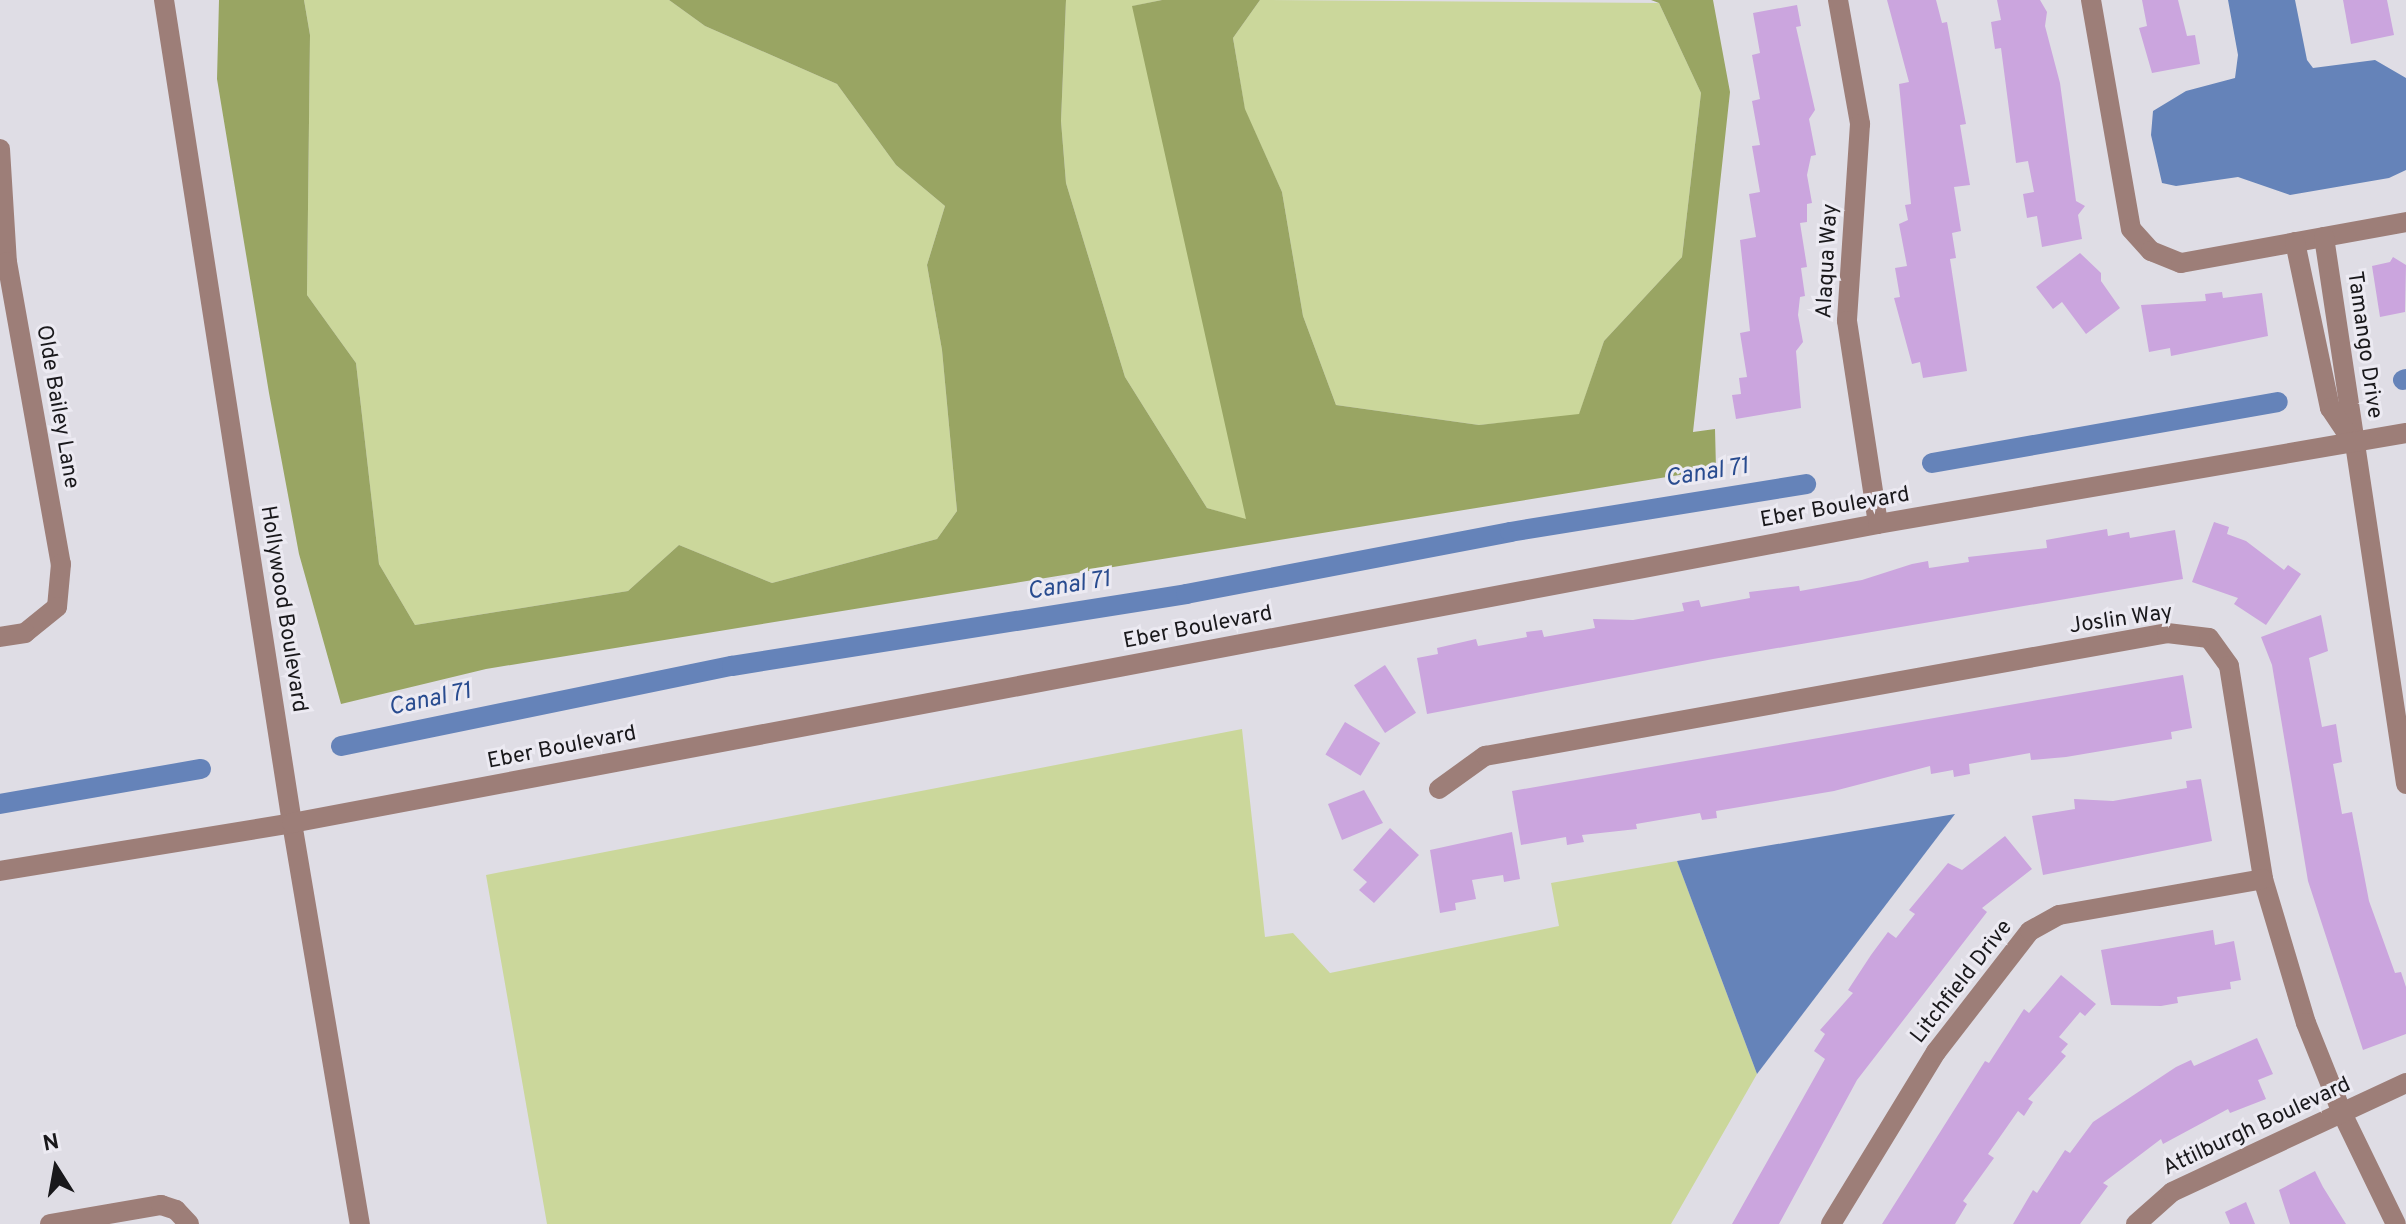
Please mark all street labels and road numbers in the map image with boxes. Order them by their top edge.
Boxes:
street label: Alaqua Way [1812,203,1844,319]
street label: Tamango Drive [2341,270,2387,420]
street label: Olde Bailey Lane [30,323,84,491]
street label: Eber Boulevard [1758,482,1912,534]
street label: Hollywood Boulevard [254,504,312,714]
street label: Joslin Way [2067,600,2175,640]
street label: Eber Boulevard [1121,601,1275,655]
street label: Eber Boulevard [485,721,639,775]
street label: Litchfield Drive [1906,915,2018,1049]
street label: Attilburgh Boulevard [2159,1072,2355,1182]

